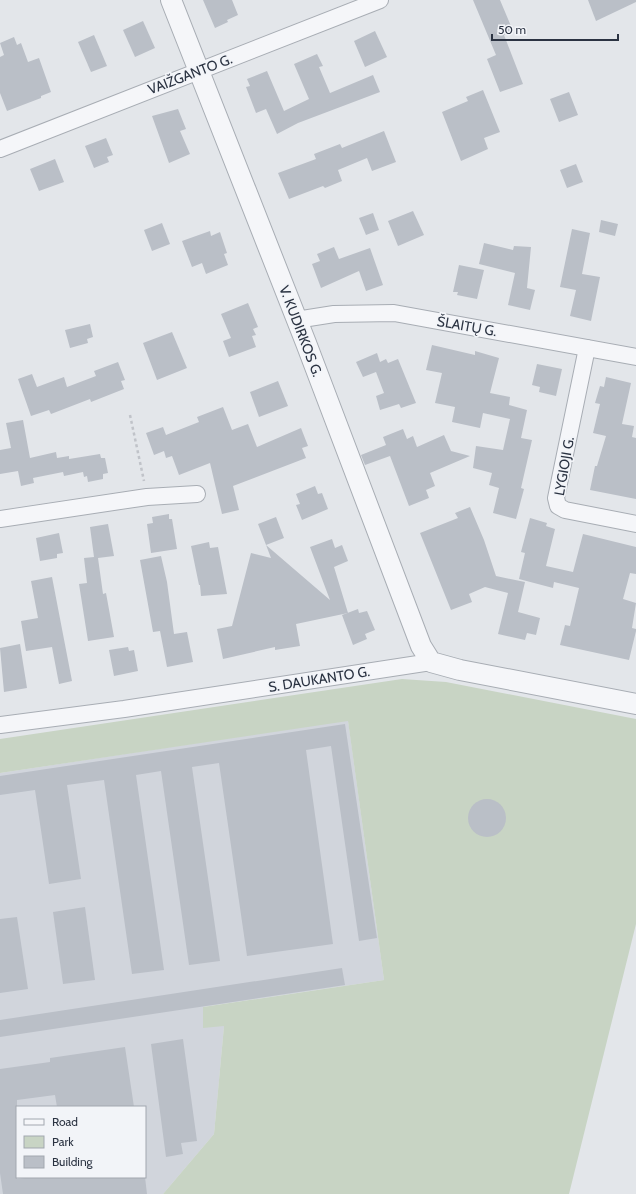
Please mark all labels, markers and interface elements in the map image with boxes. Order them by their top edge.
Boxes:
scale bar [492,16,618,42]
text: 50 m [498,22,526,37]
street label: VAIŽGANTO G. [145,50,235,98]
street label: V. KUDIRKOS G. [275,283,327,379]
street label: ŠLAITŲ G. [436,312,498,340]
street label: LYGIOJI G. [550,435,578,497]
street label: S. DAUKANTO G. [267,662,371,696]
legend [16,1106,146,1178]
text: Road [52,1114,78,1129]
text: Park [52,1134,74,1149]
text: Building [52,1154,94,1169]

